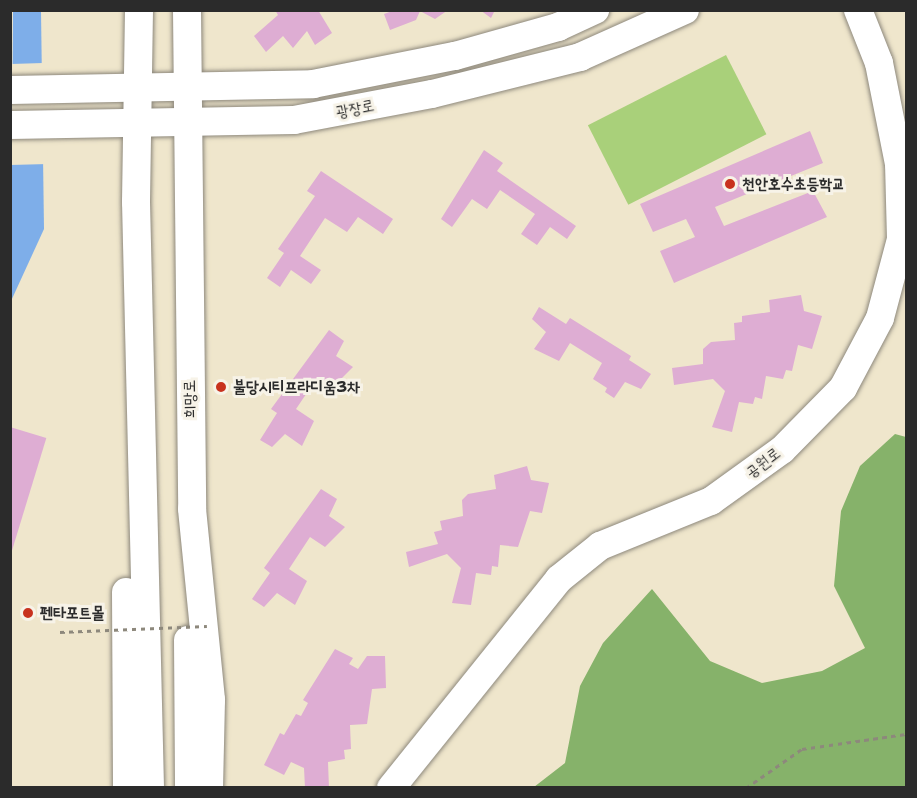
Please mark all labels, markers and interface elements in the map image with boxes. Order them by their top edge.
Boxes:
street label: 광장로 [334,96,376,122]
place label: 천안호수초등학교 [742,174,845,194]
marker: 천안호수초등학교 [723,177,737,191]
place label: 불당시티프라디움3차 [233,377,360,397]
street label: 희망로 [180,380,200,418]
marker: 불당시티프라디움3차 [214,380,228,394]
street label: 공원로 [742,444,784,482]
place label: 펜타포트몰 [40,603,104,623]
marker: 펜타포트몰 [21,606,35,620]

